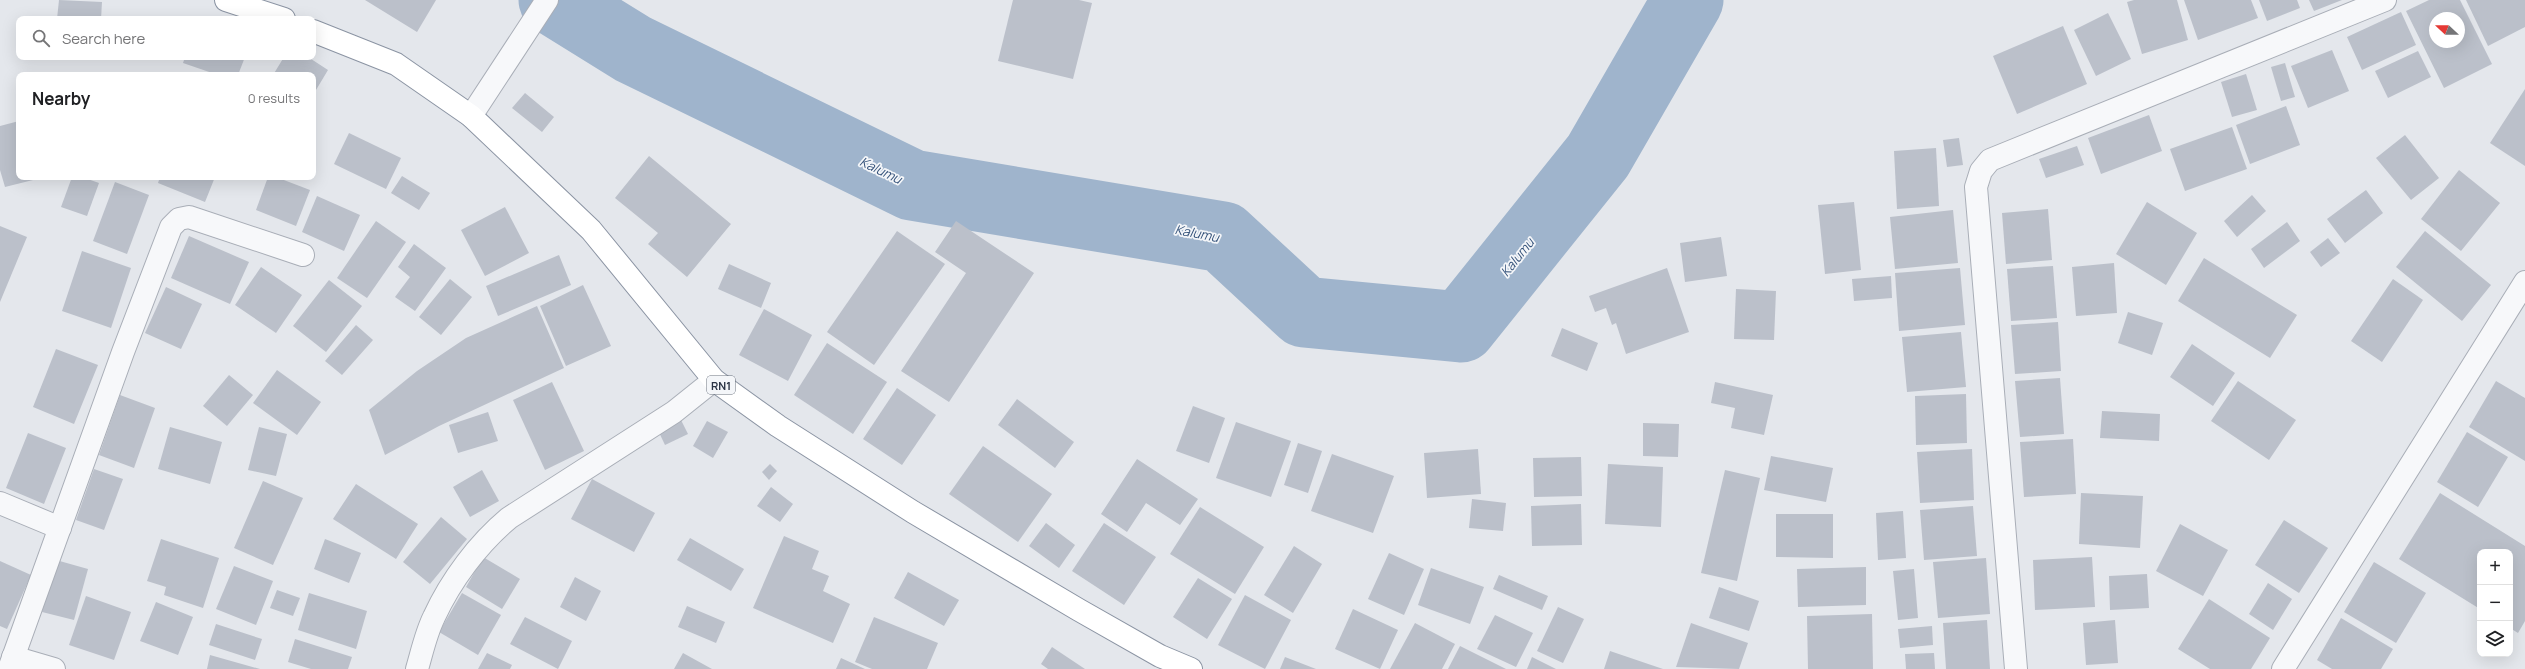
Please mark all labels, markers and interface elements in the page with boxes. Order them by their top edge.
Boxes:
north arrow [2429,12,2465,48]
search box [16,16,316,60]
icon: search [30,27,52,49]
text: Search here [62,28,145,49]
text: Nearby [32,87,90,110]
text: 0 results [248,89,300,107]
water label: Kalumu [857,152,906,188]
water label: Kalumu [1173,220,1222,246]
water label: Kalumu [1496,233,1539,280]
road number: RN1 [707,376,735,394]
map controls [2477,549,2513,657]
button: + [2477,549,2513,585]
button: − [2477,585,2513,621]
button: layers [2477,621,2513,657]

